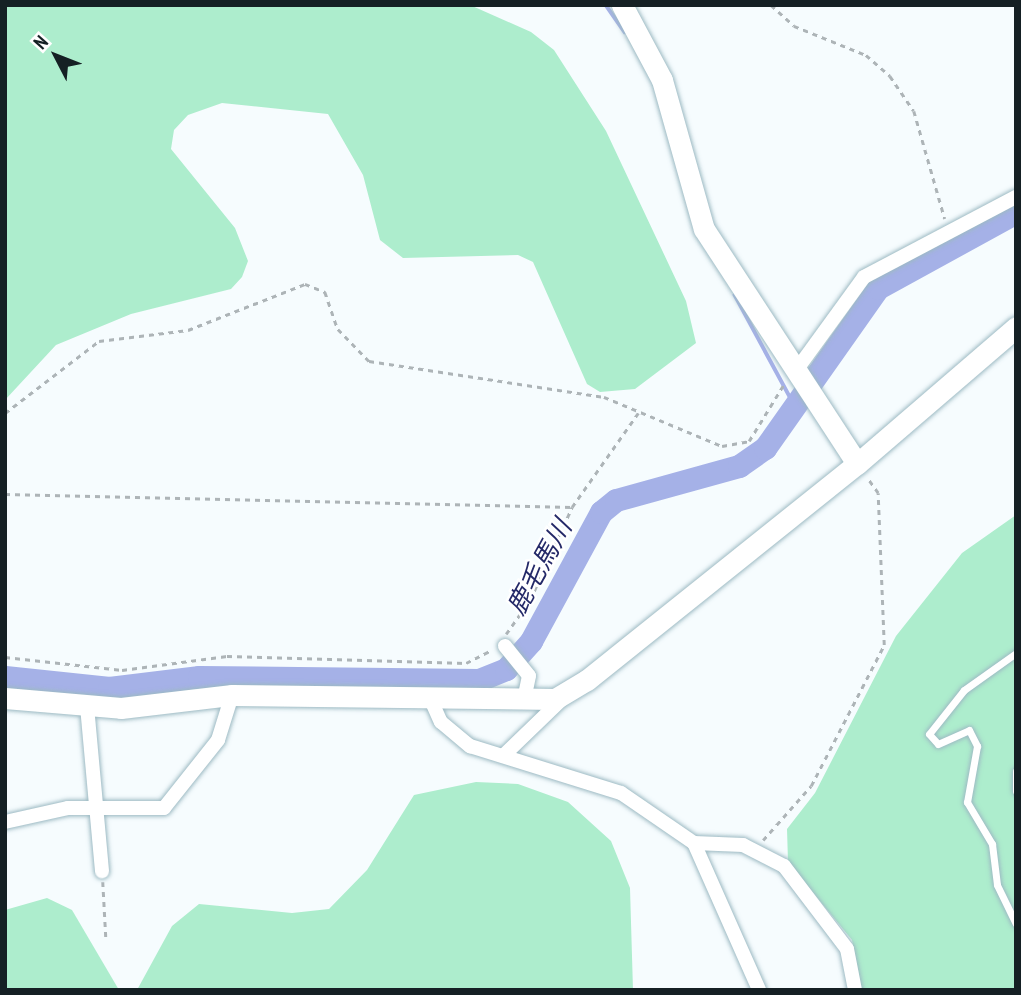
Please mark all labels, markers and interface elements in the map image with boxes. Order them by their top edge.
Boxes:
north arrow [21,21,91,91]
text: N [28,30,53,54]
water label: 鹿毛馬川 [500,514,578,620]

